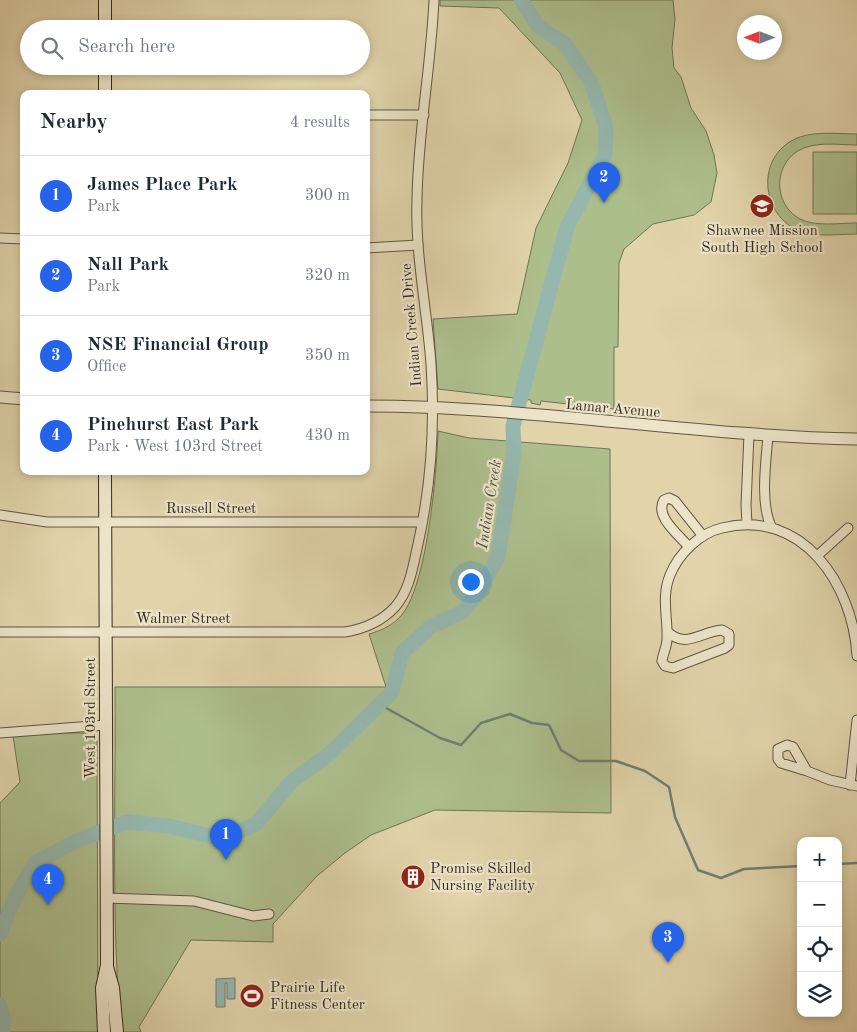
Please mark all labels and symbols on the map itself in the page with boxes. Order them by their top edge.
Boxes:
north arrow [737,15,782,60]
pin: 2 [588,162,620,203]
school or university icon: Shawnee Mission South High School [749,193,775,219]
place label: Shawnee Mission South High School [701,224,823,256]
street label: Indian Creek Drive [400,263,425,387]
street label: Lamar Avenue [565,398,661,421]
water label: Indian Creek [475,458,505,551]
street label: Russell Street [166,502,256,517]
your location [458,569,484,595]
street label: Walmer Street [135,612,231,627]
street label: West 103rd Street [84,657,99,779]
pin: 1 [210,819,242,860]
place label: Promise Skilled Nursing Facility [430,862,535,894]
pin: 4 [32,864,64,905]
building icon: Promise Skilled Nursing Facility [400,864,426,890]
pin: 3 [652,922,684,963]
place label: Prairie Life Fitness Center [270,981,365,1013]
sports icon: Prairie Life Fitness Center [239,983,265,1009]

